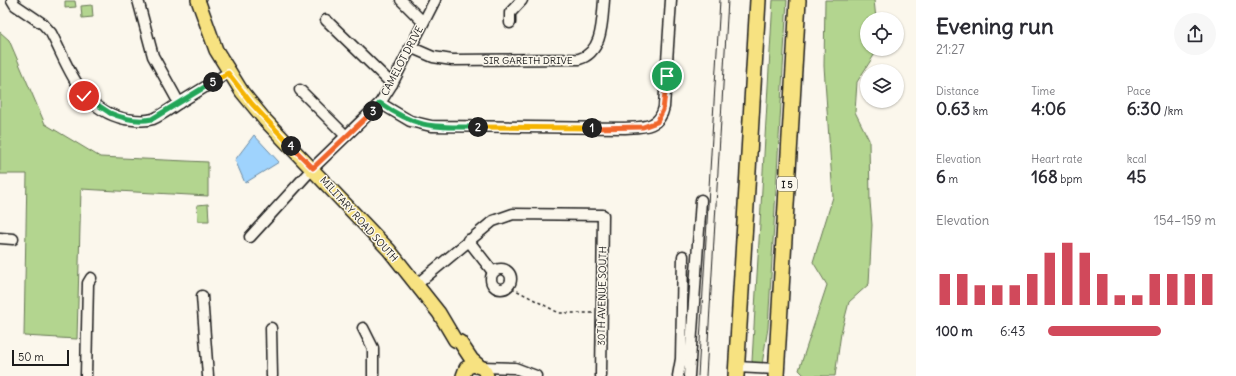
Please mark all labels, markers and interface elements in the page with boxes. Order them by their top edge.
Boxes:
map controls [860,12,904,108]
button: locate [860,12,904,56]
text: Evening run [936,12,1054,40]
button: share [1174,13,1216,55]
street label: CAMELOT DRIVE [378,24,426,98]
text: 21:27 [936,41,965,58]
street label: SIR GARETH DRIVE [483,54,573,67]
pin [650,59,684,93]
button: layers [860,64,904,108]
icon: arrive [656,65,678,87]
pin: 5 [203,72,223,92]
text: 5 [210,75,216,89]
pin [67,79,101,113]
text: Distance [936,84,979,98]
text: Time [1031,84,1055,98]
text: Pace [1127,84,1151,98]
icon: check [73,85,95,107]
text: 0.63 [936,98,970,120]
text: 4:06 [1031,98,1066,120]
text: 6:30 [1127,98,1161,120]
pin: 3 [363,101,383,121]
text: 3 [370,104,376,118]
text: km [970,104,988,118]
text: /km [1161,104,1183,118]
pin: 2 [468,117,488,137]
pin: 1 [582,118,602,138]
text: 2 [475,120,481,134]
text: 1 [590,121,594,135]
pin: 4 [281,136,301,156]
text: 4 [288,139,294,153]
text: Elevation [936,152,981,166]
text: Heart rate [1031,152,1082,166]
text: kcal [1127,152,1146,166]
text: 6 [936,166,946,188]
text: 168 [1031,166,1058,188]
text: 45 [1127,166,1146,188]
text: m [946,172,958,186]
text: bpm [1058,172,1082,186]
street label: MILITARY ROAD SOUTH [317,174,401,264]
road number: I 5 [777,177,797,191]
text: Elevation [936,212,989,229]
text: 154–159 m [1154,212,1216,229]
street label: 30TH AVENUE SOUTH [595,246,609,346]
text: 100 m [936,323,973,340]
text: 6:43 [1000,323,1025,340]
scale bar [12,348,69,367]
text: 50 m [18,350,44,364]

